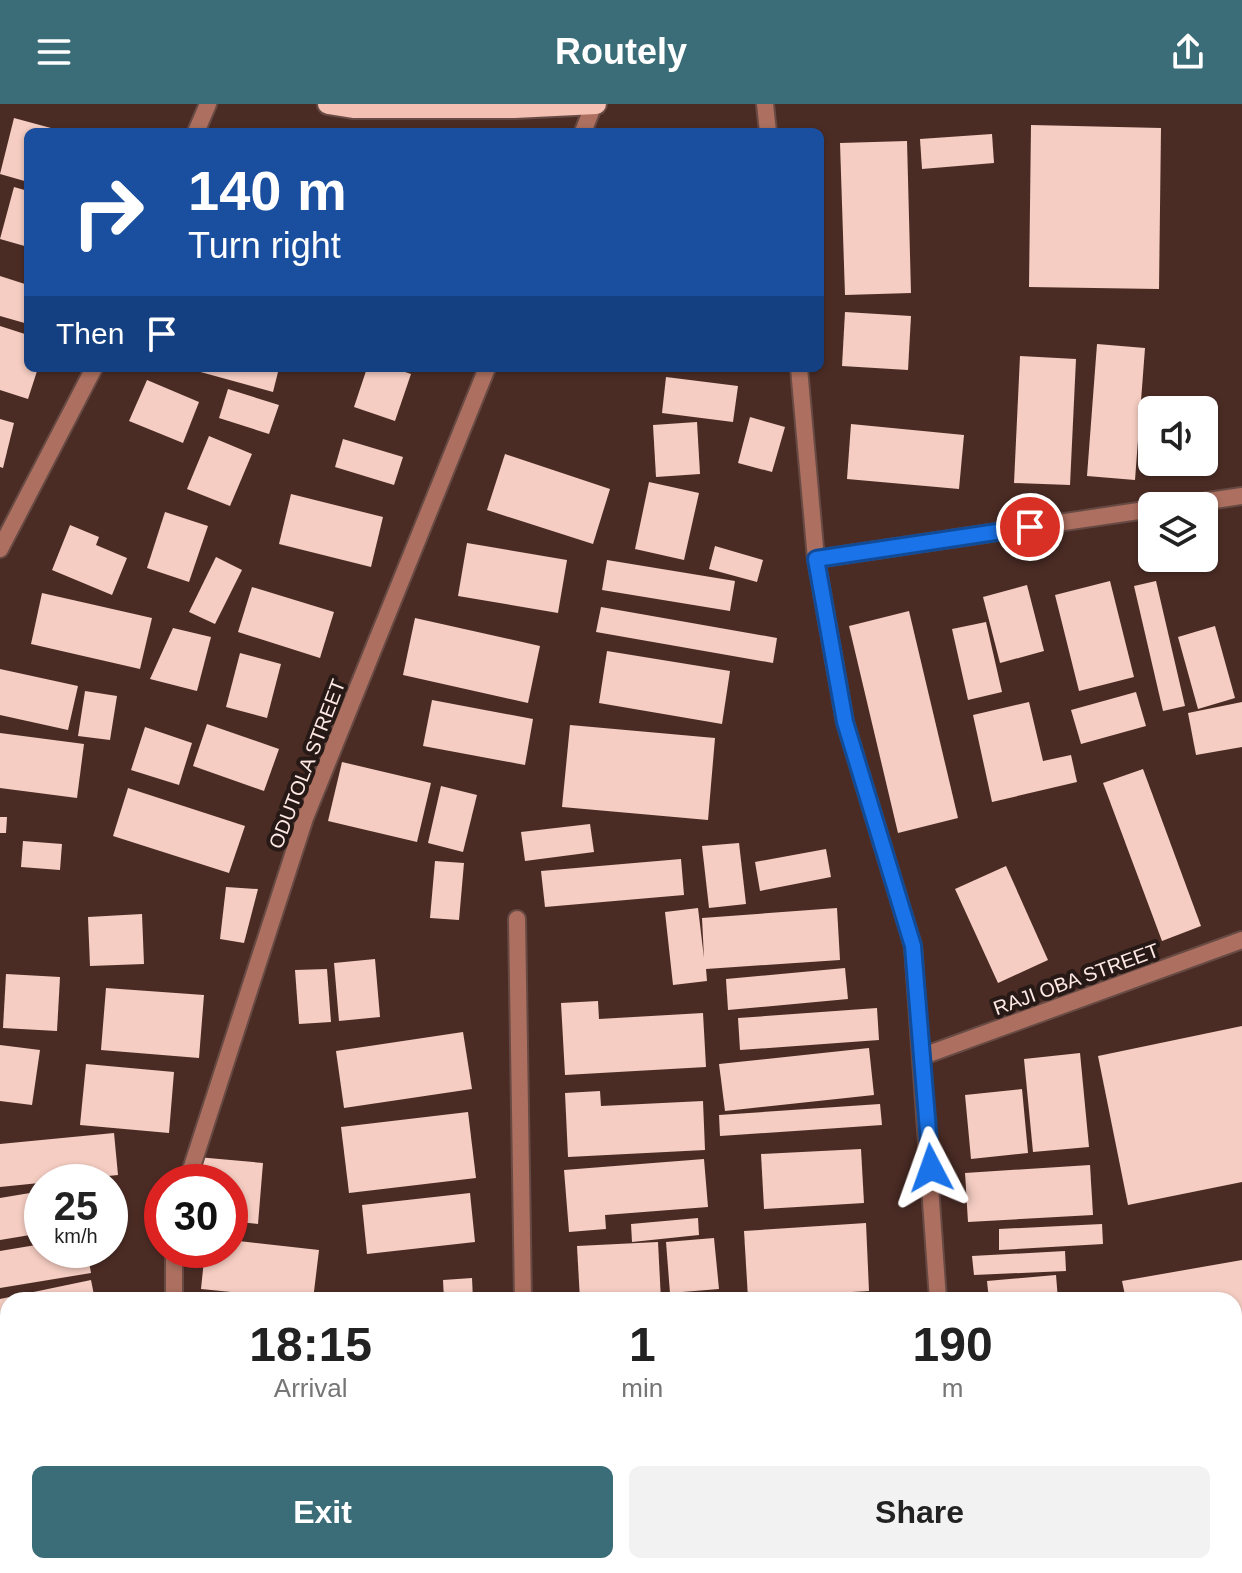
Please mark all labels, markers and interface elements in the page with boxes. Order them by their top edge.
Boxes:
icon: menu [32,30,76,74]
icon: share [1166,30,1210,74]
text: Routely [555,31,687,72]
text: 140 m [188,159,347,222]
icon: right [56,160,160,264]
text: Turn right [188,225,341,266]
icon: arrive [140,312,184,356]
text: Then [56,317,124,350]
map controls [1138,396,1218,572]
button: sound [1138,396,1218,476]
button: layers [1138,492,1218,572]
pin [996,493,1064,561]
icon: arrive [1008,505,1052,549]
street label: ODUTOLA STREET [265,676,349,852]
street label: RAJI OBA STREET [990,939,1162,1019]
position arrow [889,1126,973,1210]
speed limit sign: 30 [144,1164,248,1268]
text: 25 [54,1184,98,1228]
text: km/h [54,1225,98,1247]
text: 18:15 [249,1318,372,1371]
text: 1 [629,1318,656,1371]
text: 190 [913,1318,993,1371]
text: Arrival [274,1373,348,1403]
text: min [621,1373,663,1403]
text: m [942,1373,963,1403]
button: Exit [32,1466,613,1558]
button: Share [629,1466,1210,1558]

